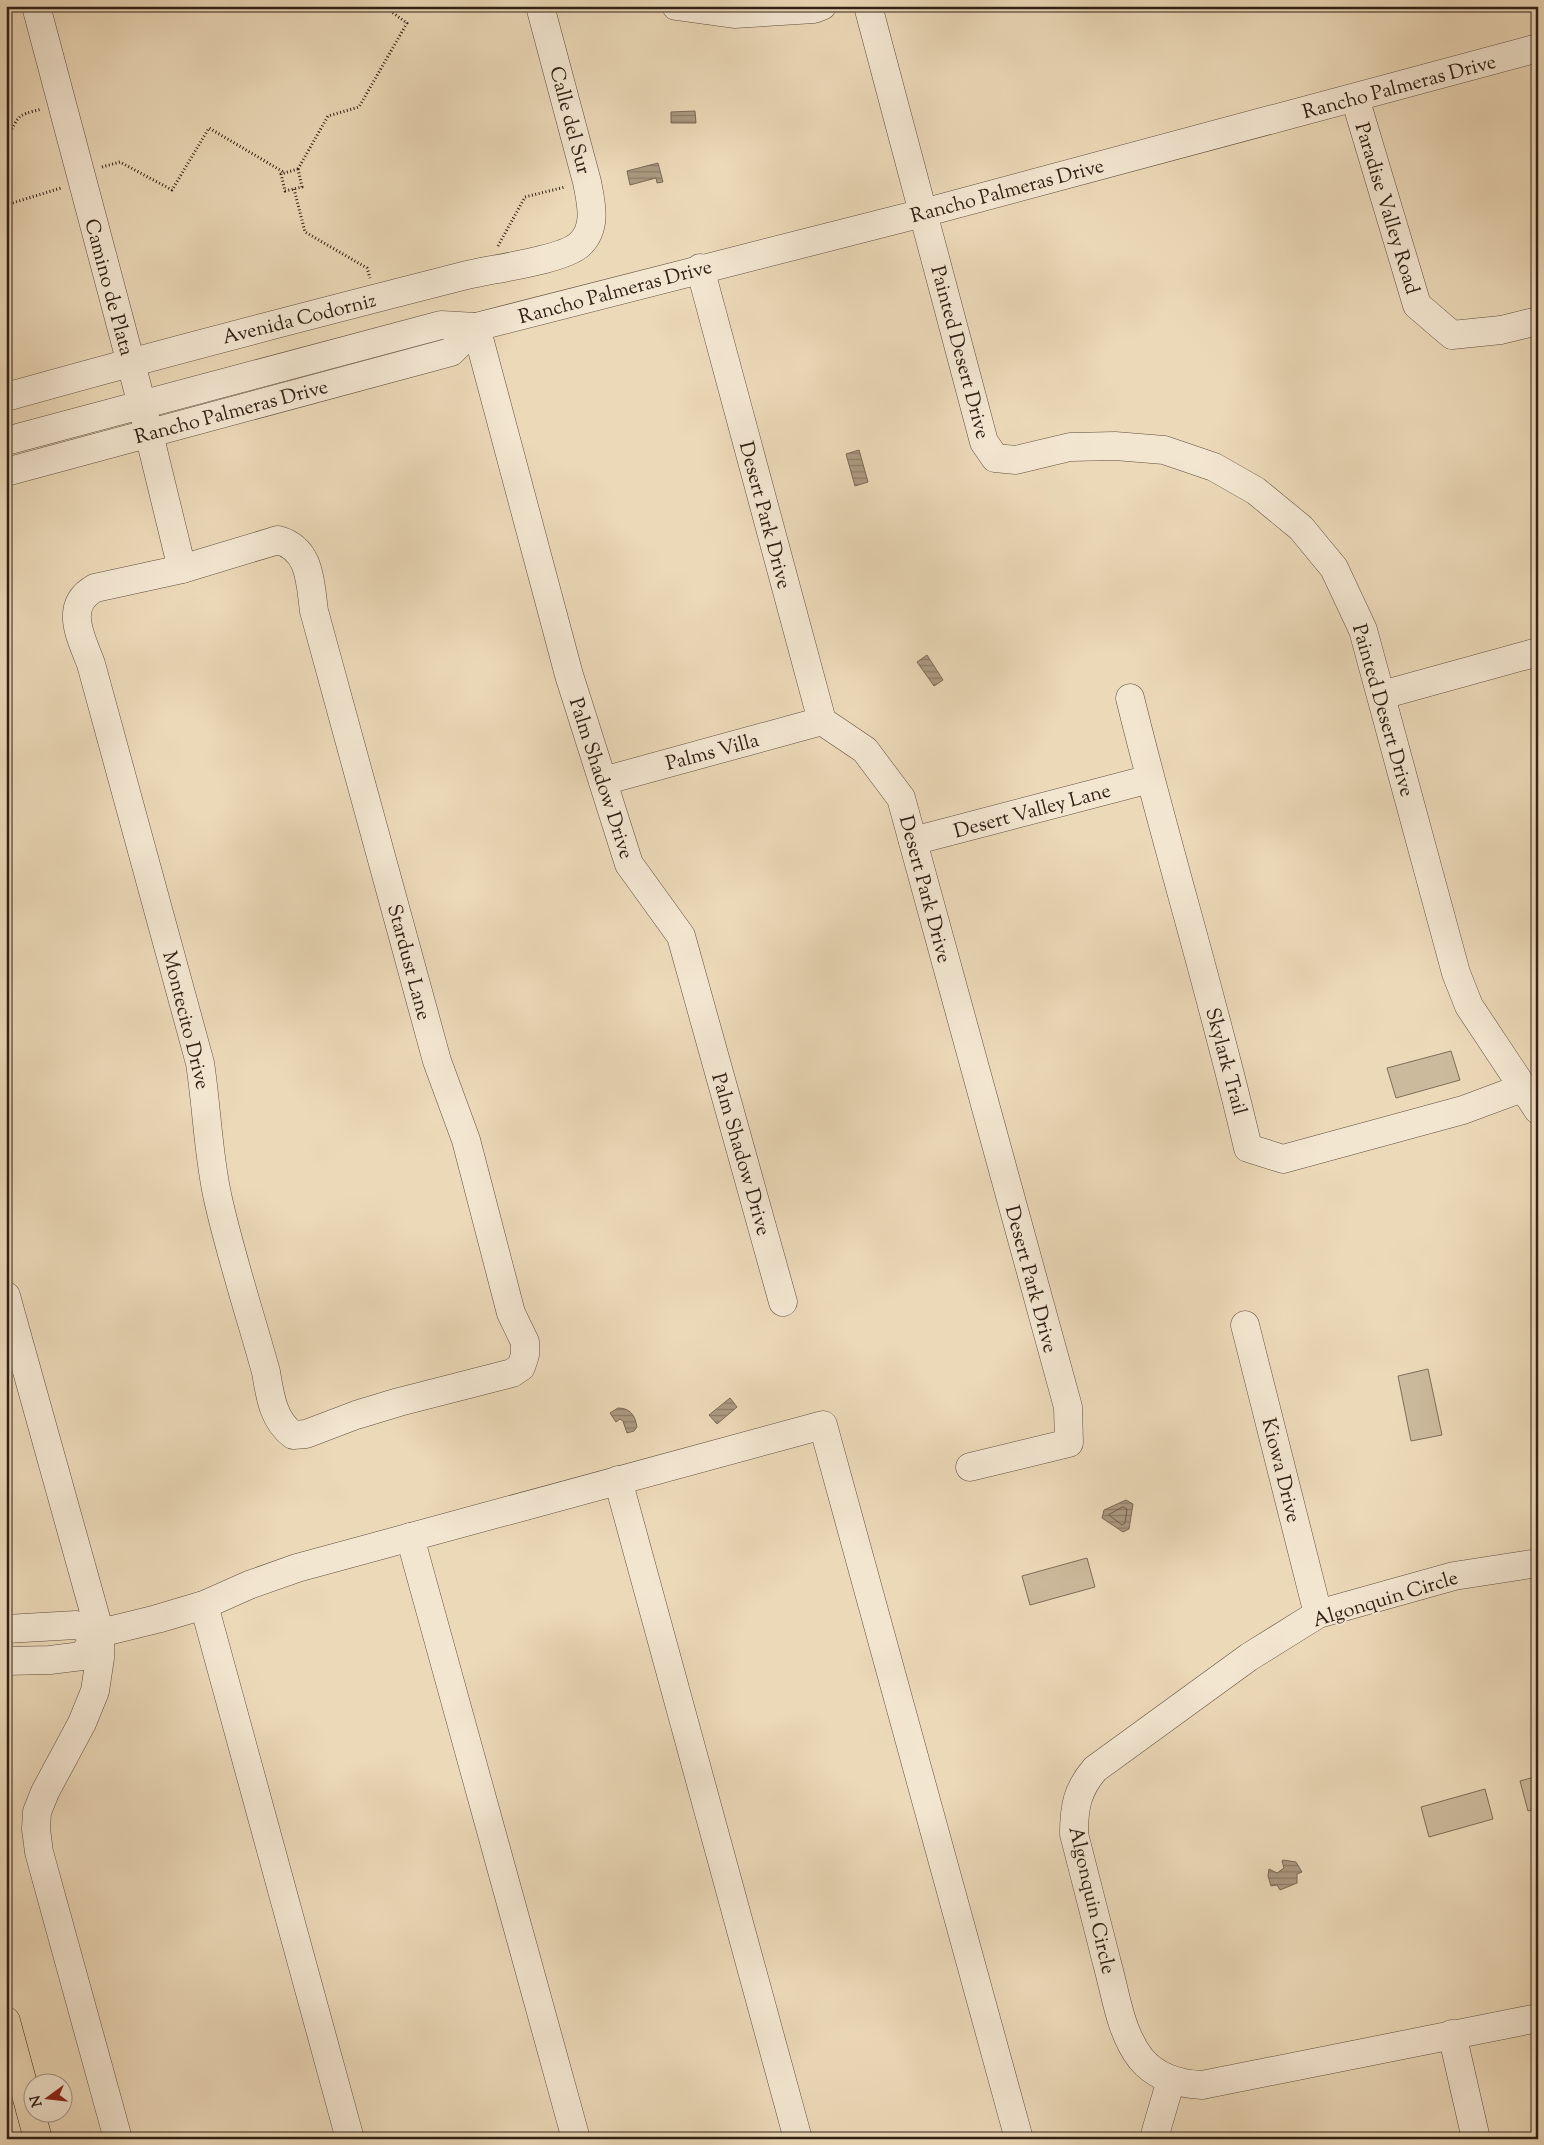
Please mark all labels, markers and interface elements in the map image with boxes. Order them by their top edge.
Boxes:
street label: Rancho Palmeras Drive [1300,49,1500,128]
street label: Calle del Sur [540,63,597,178]
street label: Paradise Valley Road [1346,119,1426,298]
street label: Rancho Palmeras Drive [908,153,1108,232]
street label: Camino de Plata [75,216,140,359]
street label: Rancho Palmeras Drive [516,254,716,333]
street label: Painted Desert Drive [922,263,996,443]
street label: Avenida Codorniz [220,287,380,354]
street label: Rancho Palmeras Drive [132,374,332,453]
street label: Desert Park Drive [730,439,797,593]
street label: Painted Desert Drive [1343,621,1420,800]
street label: Palm Shadow Drive [560,694,639,863]
street label: Palms Villa [663,727,763,780]
street label: Desert Valley Lane [951,778,1114,847]
street label: Desert Park Drive [890,813,957,967]
street label: Stardust Lane [378,901,437,1024]
street label: Montecito Drive [153,948,216,1093]
street label: Skylark Trail [1196,1005,1253,1119]
street label: Palm Shadow Drive [703,1070,777,1239]
street label: Desert Park Drive [996,1203,1063,1357]
street label: Kiowa Drive [1253,1415,1307,1526]
street label: Algonquin Circle [1309,1564,1462,1636]
street label: Algonquin Circle [1059,1824,1122,1977]
north arrow [22,2072,72,2122]
text: N [26,2093,48,2109]

